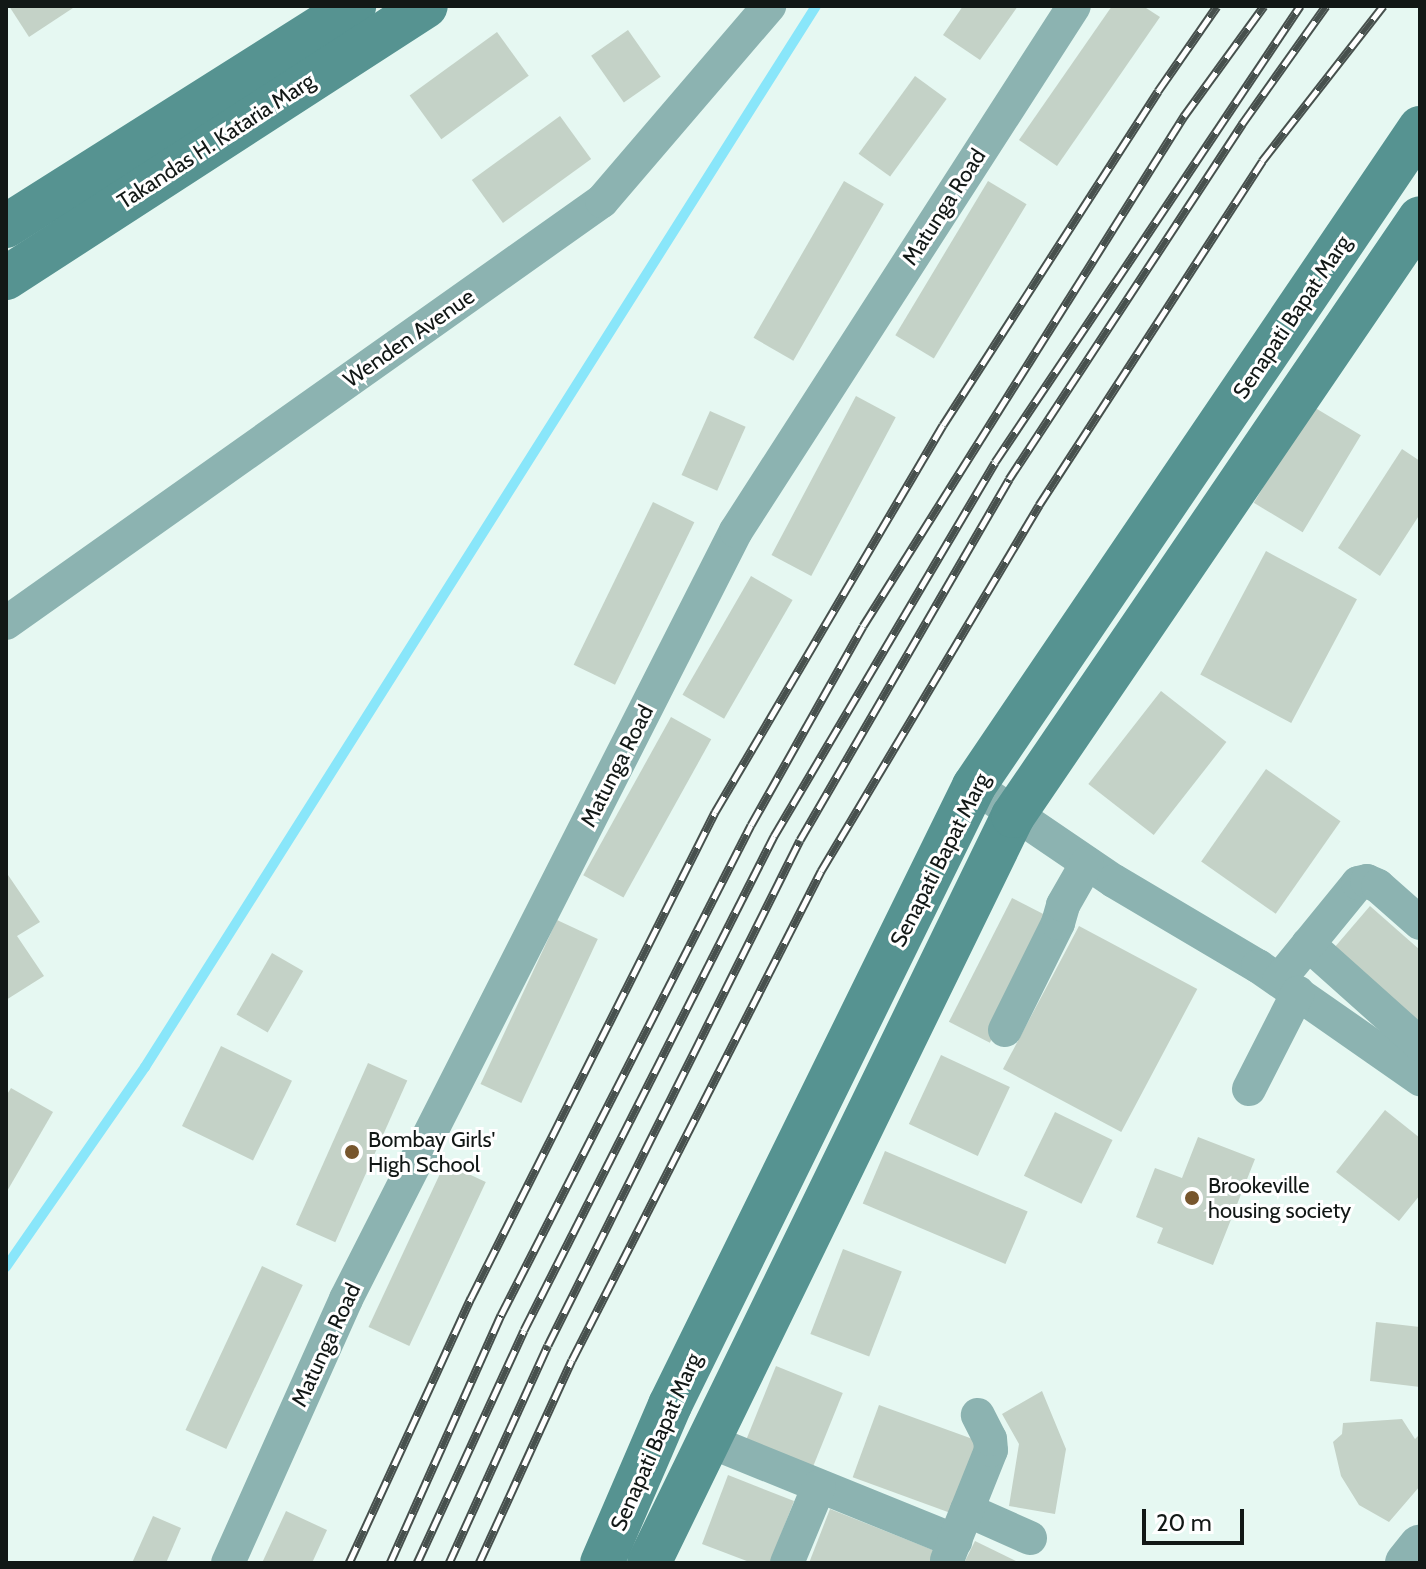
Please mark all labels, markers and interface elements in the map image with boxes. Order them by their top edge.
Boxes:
street label: Takandas H. Kataria Marg [113,67,319,215]
street label: Matunga Road [897,144,991,270]
street label: Senapati Bapat Marg [1228,230,1356,404]
street label: Wenden Avenue [338,283,480,393]
street label: Matunga Road [575,701,659,831]
street label: Senapati Bapat Marg [885,769,995,951]
place label: Bombay Girls' High School [368,1126,495,1178]
marker: Bombay Girls' High School [343,1143,361,1161]
place label: Brookeville housing society [1208,1172,1351,1224]
marker: Brookeville housing society [1183,1189,1201,1207]
street label: Matunga Road [286,1279,366,1411]
street label: Senapati Bapat Marg [605,1349,707,1535]
scale bar [1146,1493,1248,1543]
text: 20 m [1156,1508,1212,1537]

